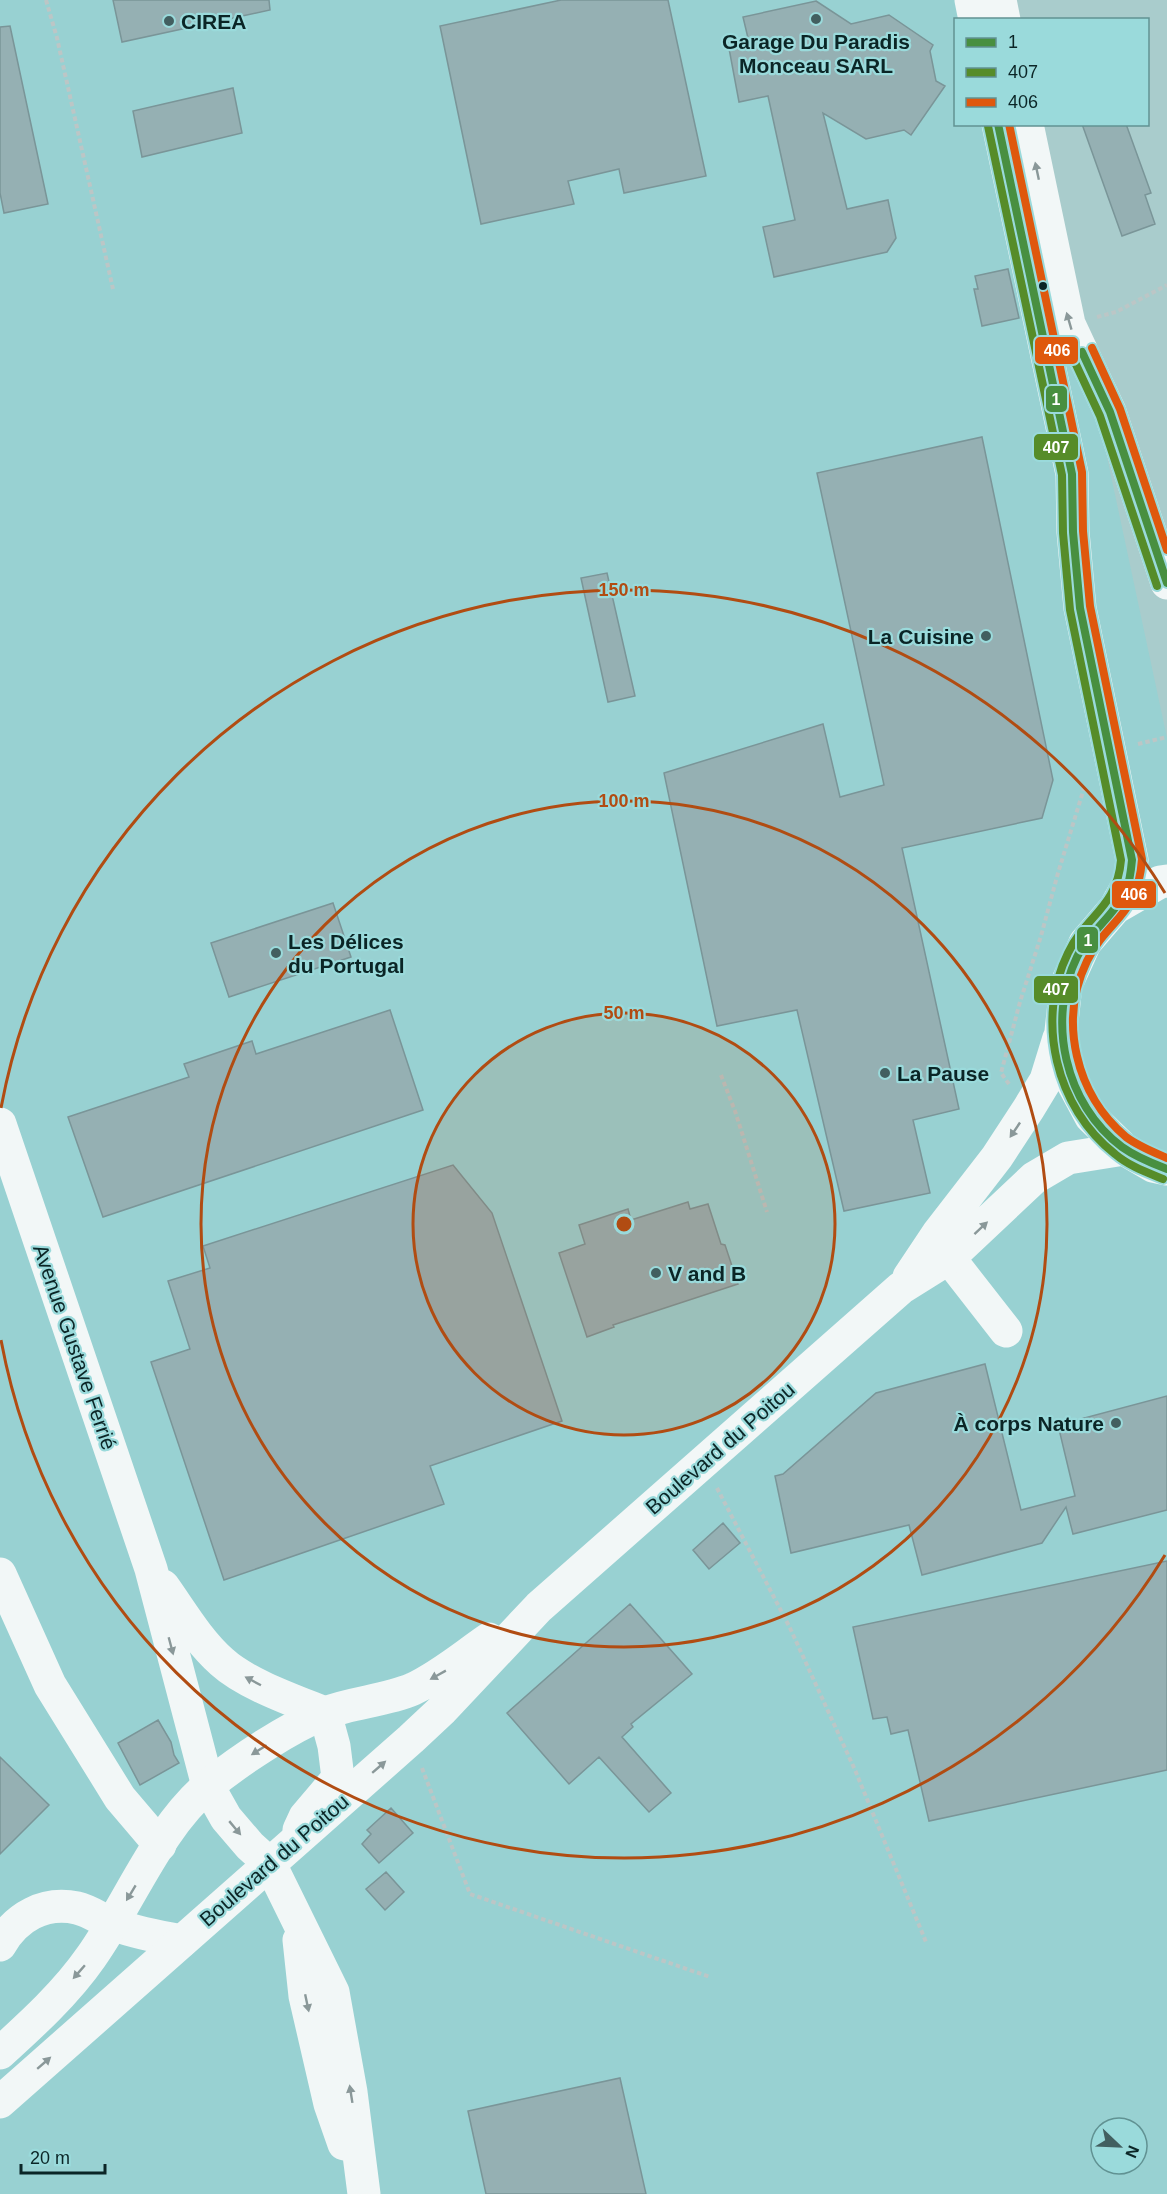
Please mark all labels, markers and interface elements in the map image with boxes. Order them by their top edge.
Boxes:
place label: CIREA [181,10,246,33]
marker: Garage Du Paradis Monceau SARL [809,12,823,26]
marker: CIREA [162,14,176,28]
legend [954,18,1149,126]
place label: Garage Du Paradis Monceau SARL [722,30,910,77]
text: 1 [1008,32,1018,52]
text: 407 [1008,62,1038,82]
text: 406 [1008,92,1038,112]
one-way arrow [1031,162,1041,181]
unlabelled marker [1037,280,1049,292]
one-way arrow [1064,312,1073,330]
line badge: 406 [1034,336,1079,365]
text: 406 [1044,342,1070,359]
line badge: 1 [1045,385,1068,413]
text: 1 [1052,391,1061,408]
line badge: 407 [1033,433,1079,461]
text: 407 [1043,439,1069,456]
text: 150 m [598,580,650,600]
place label: La Cuisine [868,625,974,648]
marker: La Cuisine [979,629,993,643]
text: 100 m [598,791,650,811]
line badge: 406 [1111,880,1157,909]
text: 406 [1121,886,1147,903]
line badge: 1 [1076,926,1099,954]
place label: Les Délices du Portugal [288,930,405,977]
text: 1 [1084,932,1093,949]
marker: Les Délices du Portugal [269,946,283,960]
line badge: 407 [1033,975,1079,1004]
text: 407 [1043,981,1069,998]
text: 50 m [603,1003,645,1023]
place label: La Pause [897,1062,989,1085]
marker: La Pause [878,1066,892,1080]
one-way arrow [1009,1121,1021,1137]
centre of rings [614,1214,634,1234]
one-way arrow [973,1221,988,1235]
street label: Avenue Gustave Ferrié [29,1241,121,1453]
place label: V and B [668,1262,746,1285]
marker: V and B [649,1266,663,1280]
street label: Boulevard du Poitou [641,1377,799,1519]
place label: À corps Nature [953,1412,1104,1435]
marker: À corps Nature [1109,1416,1123,1430]
one-way arrow [167,1637,177,1656]
one-way arrow [429,1670,446,1680]
one-way arrow [244,1676,261,1686]
one-way arrow [251,1745,267,1756]
one-way arrow [371,1761,386,1774]
street label: Boulevard du Poitou [195,1789,353,1931]
one-way arrow [228,1820,241,1836]
one-way arrow [125,1885,136,1901]
one-way arrow [73,1964,86,1979]
one-way arrow [303,1993,312,2012]
one-way arrow [36,2057,51,2070]
one-way arrow [347,2085,356,2104]
north arrow [1089,2116,1149,2176]
scale bar [21,2137,105,2175]
text: N [1122,2143,1142,2160]
text: 20 m [30,2148,70,2168]

